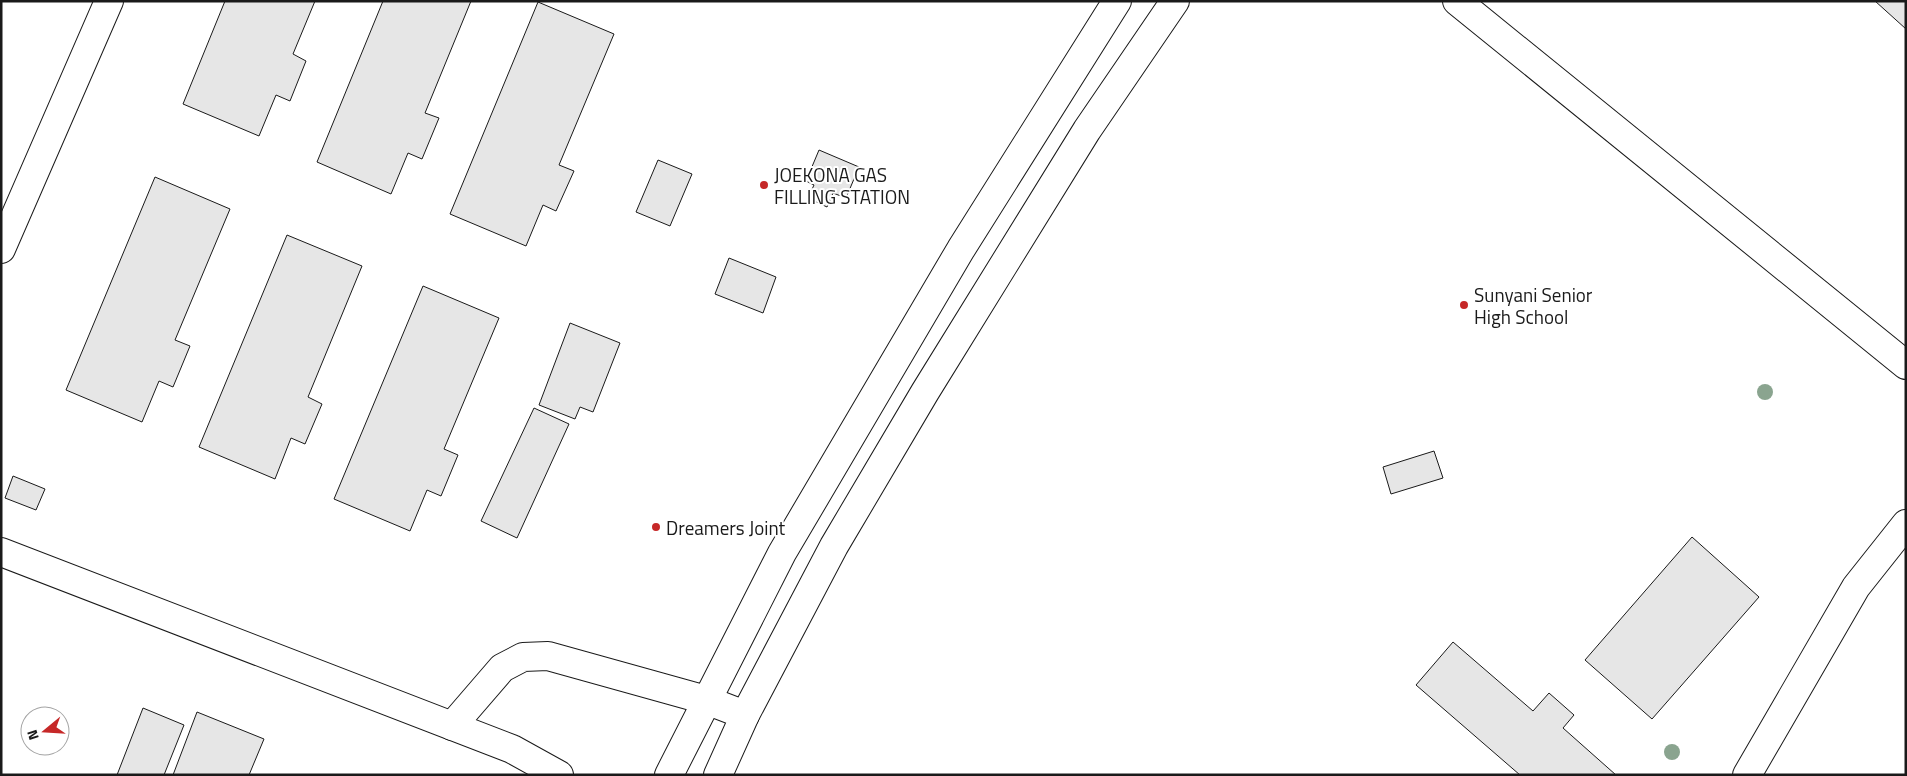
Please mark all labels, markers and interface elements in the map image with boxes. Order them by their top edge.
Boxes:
place label: JOEKONA GAS FILLING STATION [774,160,910,211]
marker: JOEKONA GAS FILLING STATION [758,179,770,191]
place label: Sunyani Senior High School [1474,280,1593,331]
marker: Sunyani Senior High School [1458,299,1470,311]
place label: Dreamers Joint [666,513,786,542]
marker: Dreamers Joint [650,521,662,533]
north arrow [20,706,70,756]
text: N [21,727,44,743]

